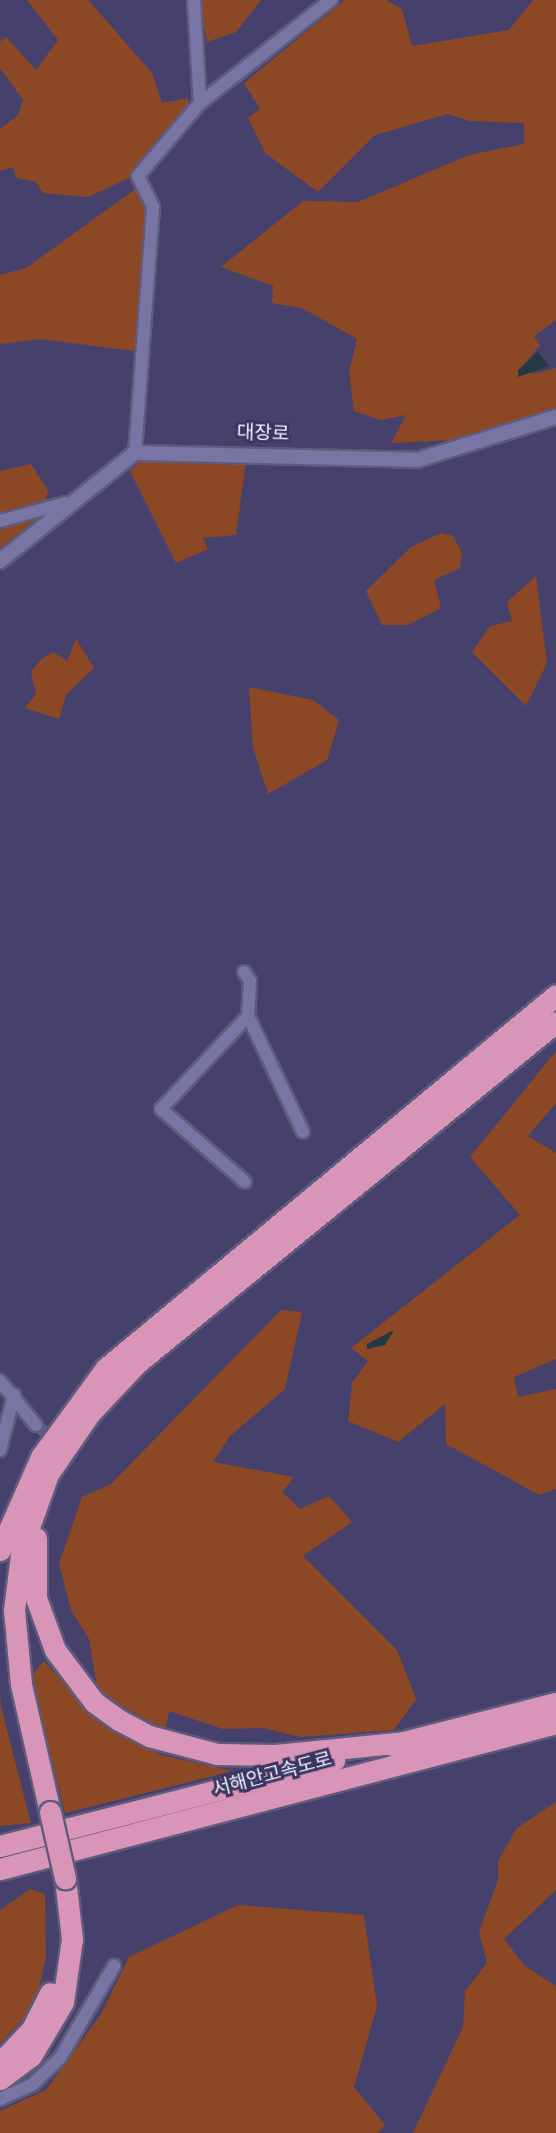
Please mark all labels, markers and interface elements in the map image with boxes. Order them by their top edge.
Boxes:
street label: 대장로 [236,421,290,445]
street label: 서해안고속도로 [210,1747,334,1801]

